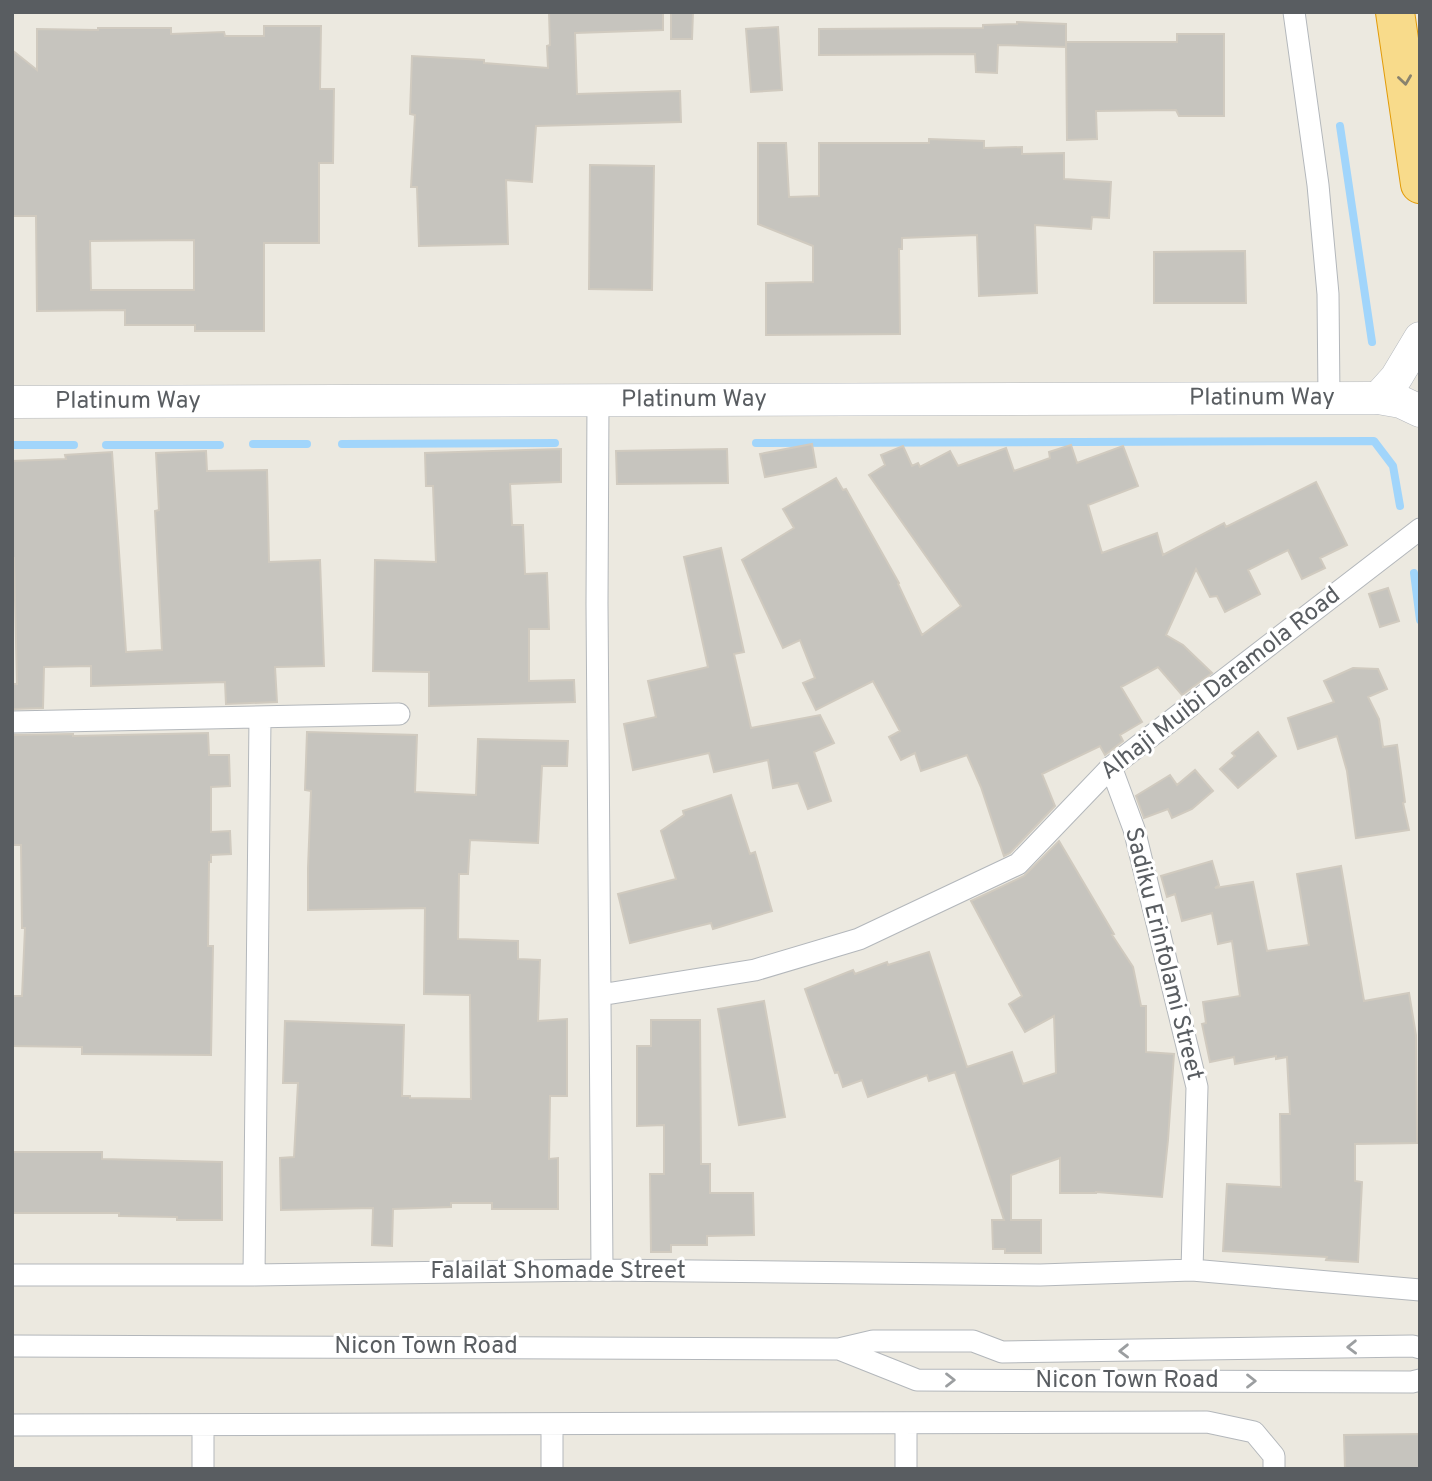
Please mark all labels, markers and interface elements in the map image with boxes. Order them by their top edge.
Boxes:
one-way arrow [1397,74,1412,86]
street label: Platinum Way [1189,383,1335,414]
street label: Platinum Way [621,385,767,415]
street label: Platinum Way [55,386,201,417]
street label: Alhaji Muibi Daramola Road [1095,581,1347,787]
street label: Sadiku Erinfolami Street [1117,824,1209,1084]
street label: Falailat Shomade Street [430,1257,686,1287]
street label: Nicon Town Road [334,1332,518,1362]
one-way arrow [1346,1339,1357,1355]
one-way arrow [1119,1343,1130,1358]
street label: Nicon Town Road [1035,1366,1219,1396]
one-way arrow [946,1372,956,1388]
one-way arrow [1247,1373,1257,1389]

